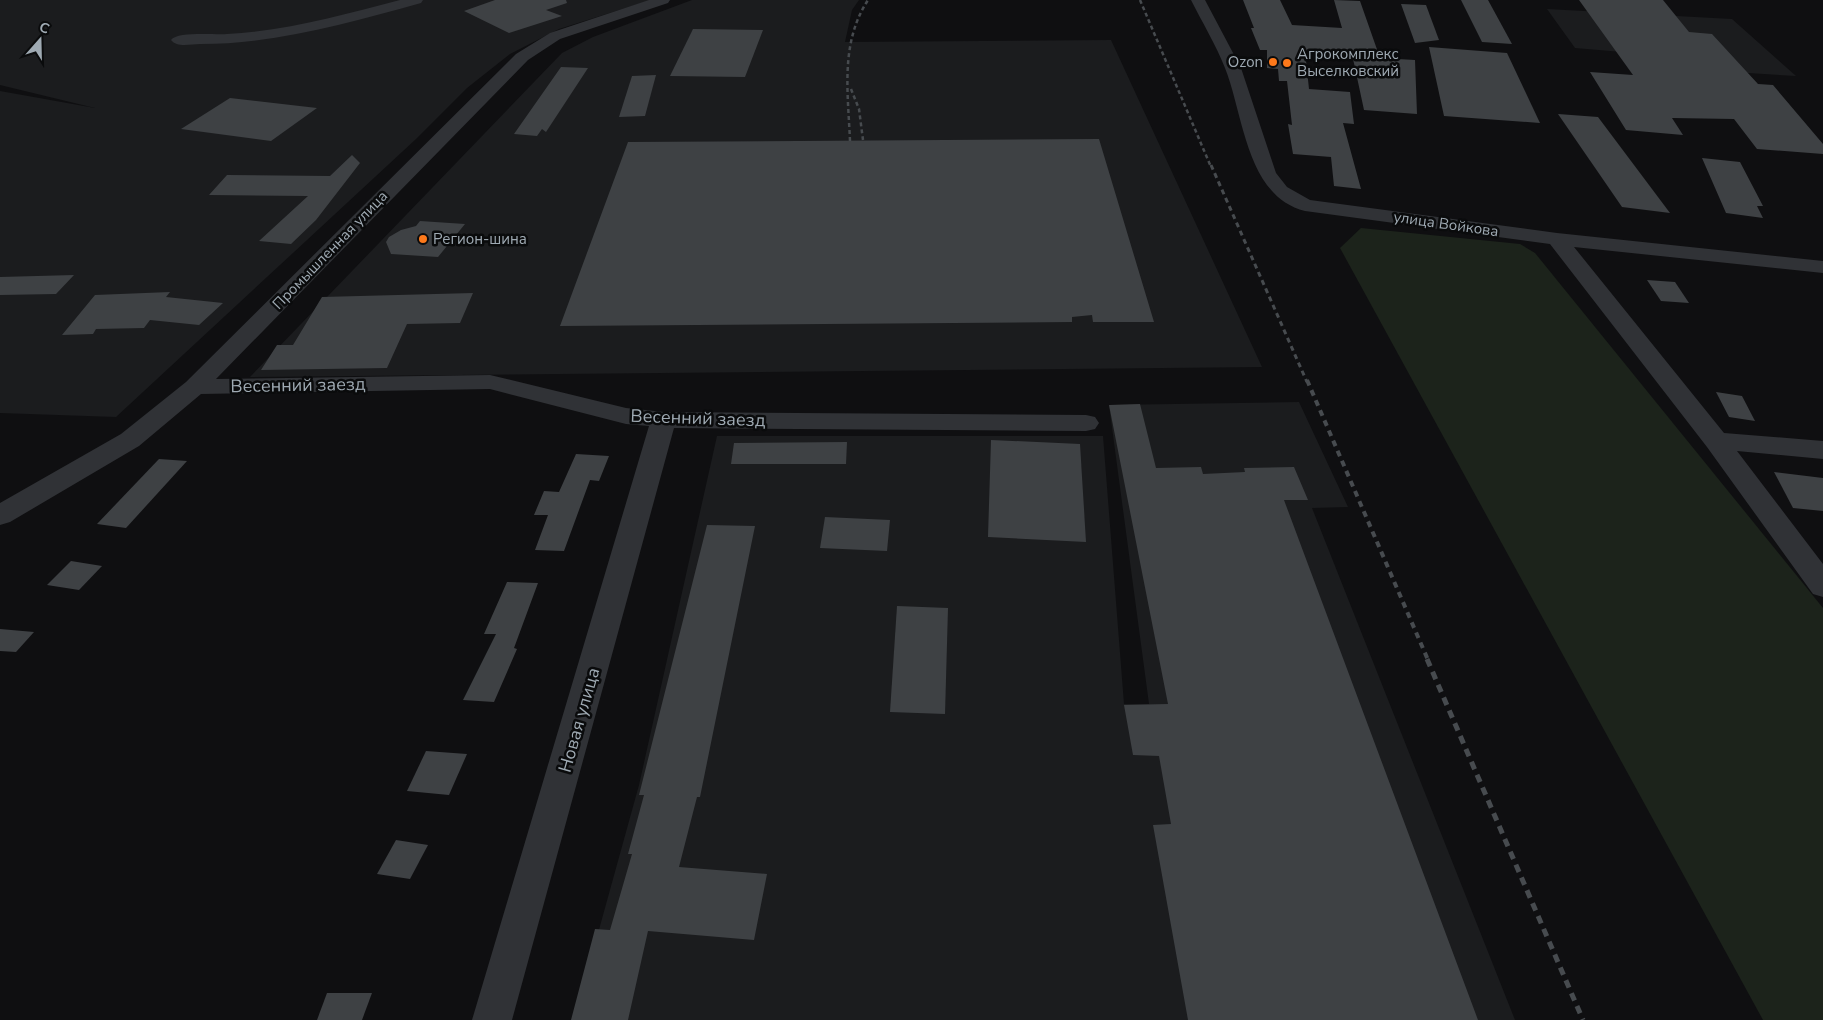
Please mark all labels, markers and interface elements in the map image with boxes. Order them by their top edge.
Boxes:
north arrow [15,15,65,65]
text: С [37,18,52,39]
place label: Агрокомплекс Выселковский [1297,44,1399,81]
place label: Ozon [1228,52,1263,72]
marker: Ozon [1267,56,1279,68]
marker: Агрокомплекс Выселковский [1281,57,1293,69]
street label: Промышленная улица [268,186,392,314]
street label: улица Войкова [1392,207,1500,241]
place label: Регион-шина [433,229,527,249]
marker: Регион-шина [417,233,429,245]
street label: Весенний заезд [230,372,366,398]
street label: Весенний заезд [630,404,766,432]
street label: Новая улица [553,665,605,775]

